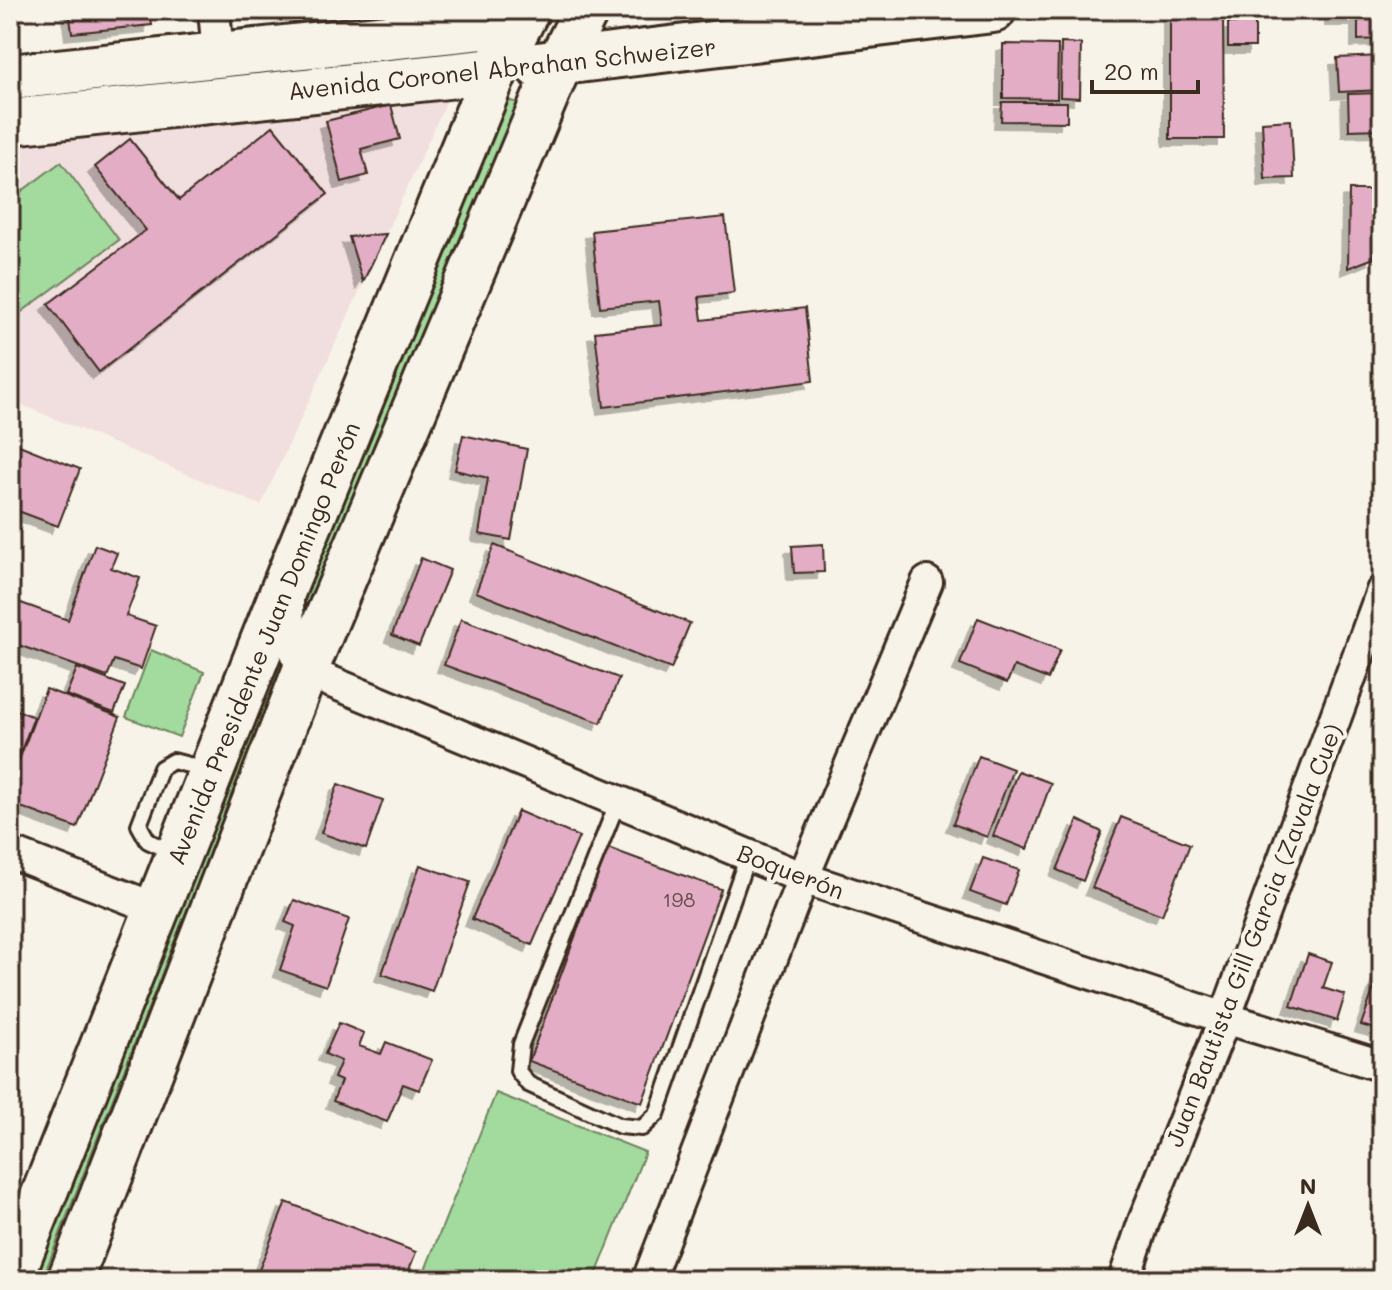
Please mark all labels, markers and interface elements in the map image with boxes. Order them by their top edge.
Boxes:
street label: Avenida Coronel Abrahan Schweizer [286,30,718,106]
scale bar [1092,44,1198,94]
text: 20 m [1104,55,1159,86]
street label: Avenida Presidente Juan Domingo Perón [160,417,366,869]
street label: Juan Bautista Gill Garcia (Zavala Cue) [1158,719,1348,1151]
street label: Boquerón [733,836,849,906]
house number: 198 [663,886,695,912]
north arrow [1268,1166,1348,1246]
text: N [1300,1171,1316,1200]

